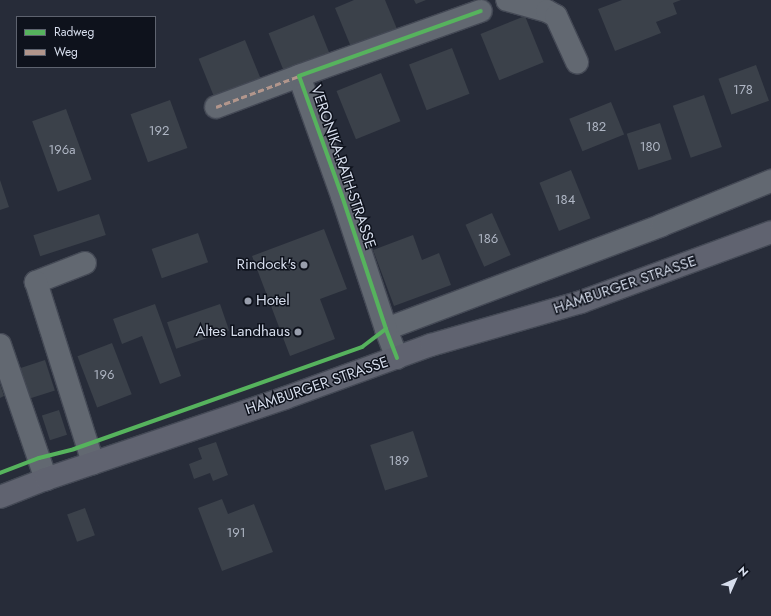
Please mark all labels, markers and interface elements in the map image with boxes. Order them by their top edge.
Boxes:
legend [16,16,156,68]
text: Radweg [54,23,94,41]
text: Weg [54,43,78,61]
house number: 178 [733,82,753,98]
street label: VERONIKA-RATH-STRASSE [307,83,379,251]
house number: 182 [586,119,606,135]
house number: 192 [149,123,169,139]
house number: 180 [640,139,660,155]
house number: 196a [48,142,76,158]
house number: 184 [555,192,575,208]
house number: 186 [478,231,498,247]
street label: HAMBURGER STRASSE [551,252,699,318]
place label: Rindock's [236,256,296,274]
marker: Rindock's [299,260,309,270]
place label: Hotel [256,292,290,310]
marker: Hotel [243,296,253,306]
place label: Altes Landhaus [195,323,290,341]
marker: Altes Landhaus [293,327,303,337]
street label: HAMBURGER STRASSE [243,353,391,419]
house number: 196 [94,367,114,383]
house number: 189 [389,453,409,469]
house number: 191 [226,525,246,541]
north arrow [715,560,755,600]
text: N [735,563,752,580]

